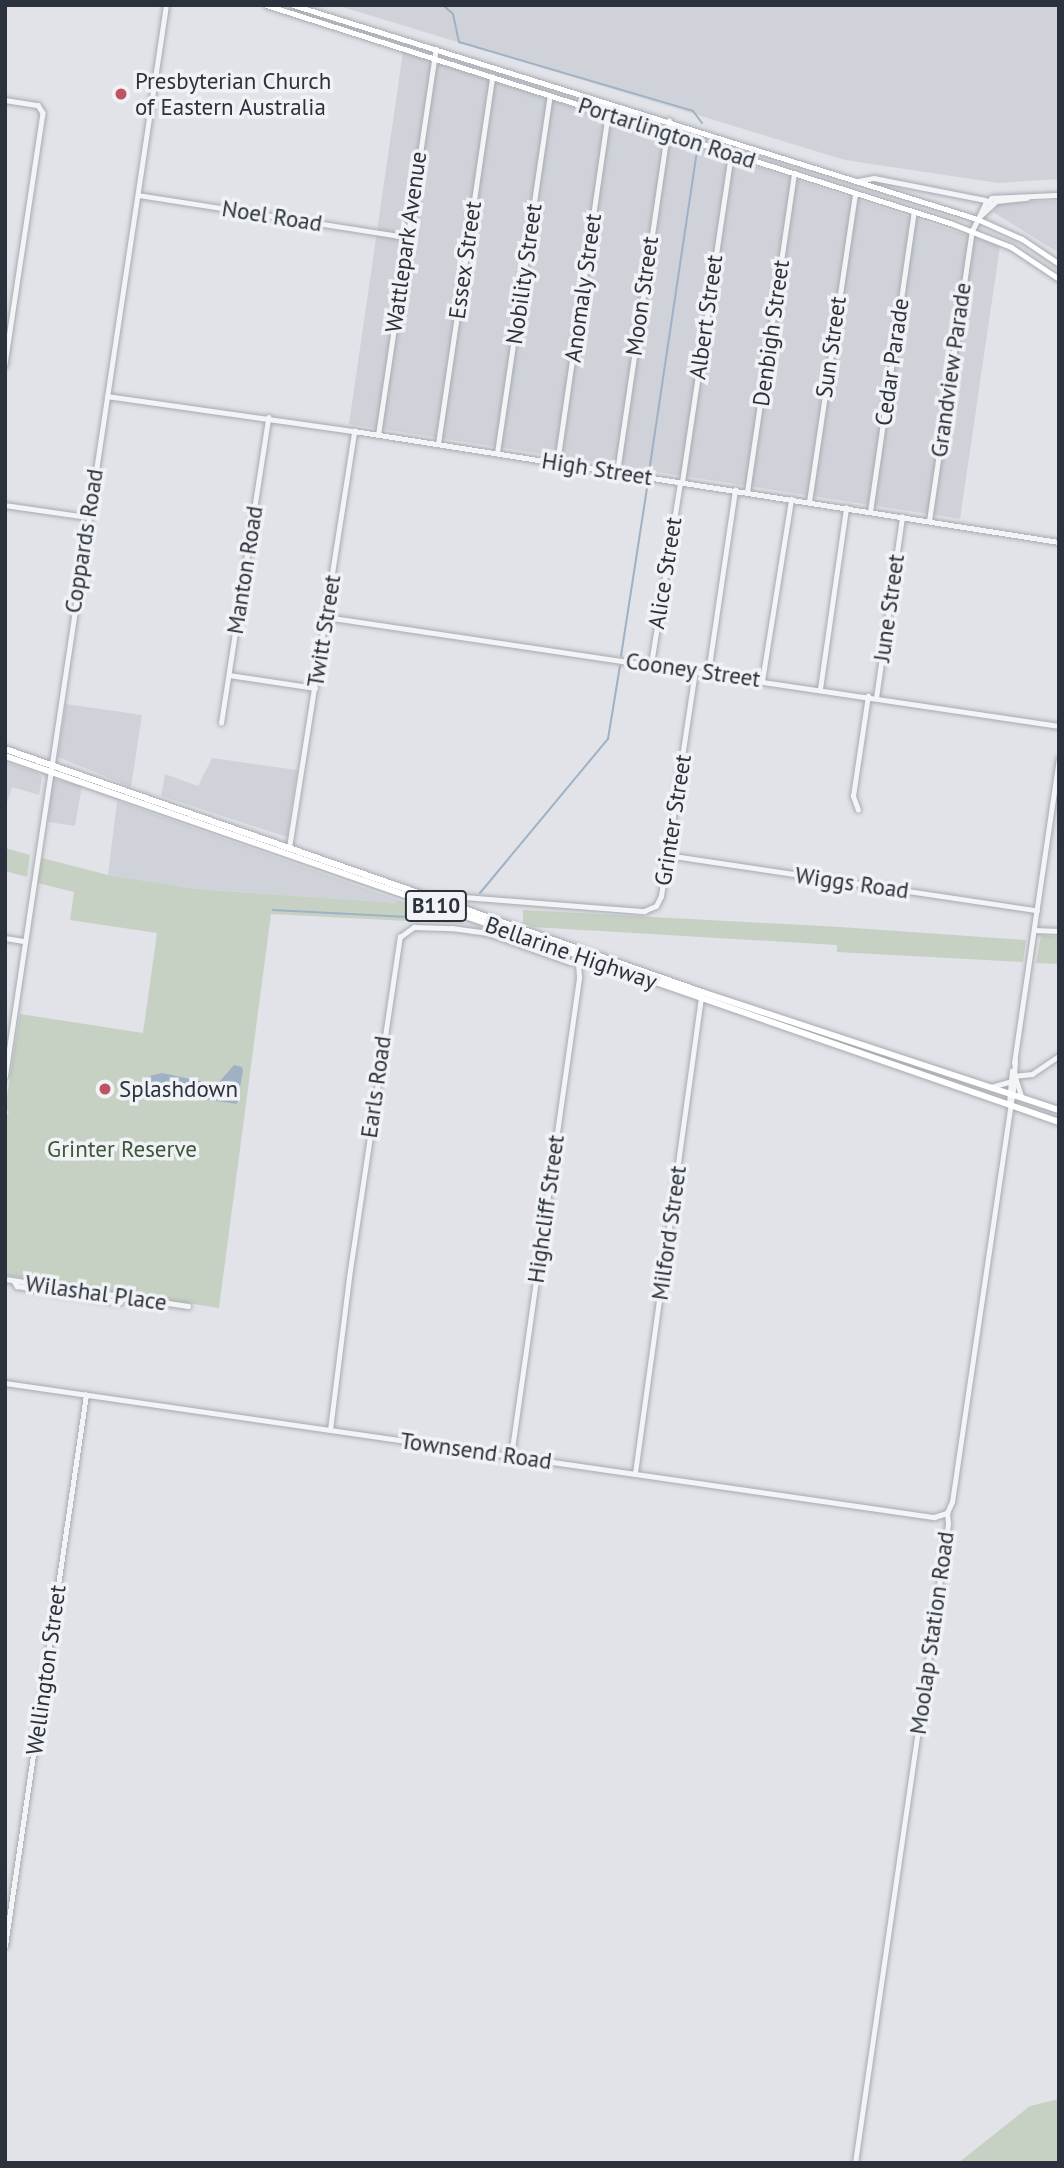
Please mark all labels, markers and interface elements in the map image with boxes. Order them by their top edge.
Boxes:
place label: Presbyterian Church of Eastern Australia [135,67,331,121]
marker: Presbyterian Church of Eastern Australia [113,86,129,102]
street label: Portarlington Road [575,91,759,175]
street label: Wattlepark Avenue [380,149,432,335]
street label: Noel Road [220,194,324,238]
street label: Essex Street [443,199,487,321]
street label: Nobility Street [500,201,548,347]
street label: Anomaly Street [559,211,607,365]
street label: Moon Street [620,235,664,357]
street label: Albert Street [684,253,728,381]
street label: Denbigh Street [747,258,795,408]
street label: Grandview Parade [925,281,977,459]
street label: Sun Street [810,295,852,399]
street label: Cedar Parade [869,296,915,428]
street label: High Street [540,447,654,491]
street label: Coppards Road [59,467,109,615]
street label: Manton Road [221,504,269,636]
street label: Alice Street [643,515,687,631]
street label: June Street [868,552,910,664]
street label: Twitt Street [302,573,346,689]
street label: Cooney Street [624,647,762,693]
street label: Grinter Street [649,752,697,888]
street label: Wiggs Road [793,861,911,905]
road number: B110 [404,888,467,923]
street label: Bellarine Highway [481,911,661,995]
street label: Earls Road [355,1034,397,1140]
place label: Splashdown [119,1075,238,1103]
marker: Splashdown [97,1081,113,1097]
street label: Highcliff Street [522,1133,570,1285]
park label: Grinter Reserve [47,1135,197,1163]
street label: Milford Street [646,1164,692,1302]
street label: Wilashal Place [24,1269,168,1317]
street label: Townsend Road [399,1427,553,1475]
street label: Moolap Station Road [904,1530,960,1736]
street label: Wellington Street [20,1583,72,1757]

